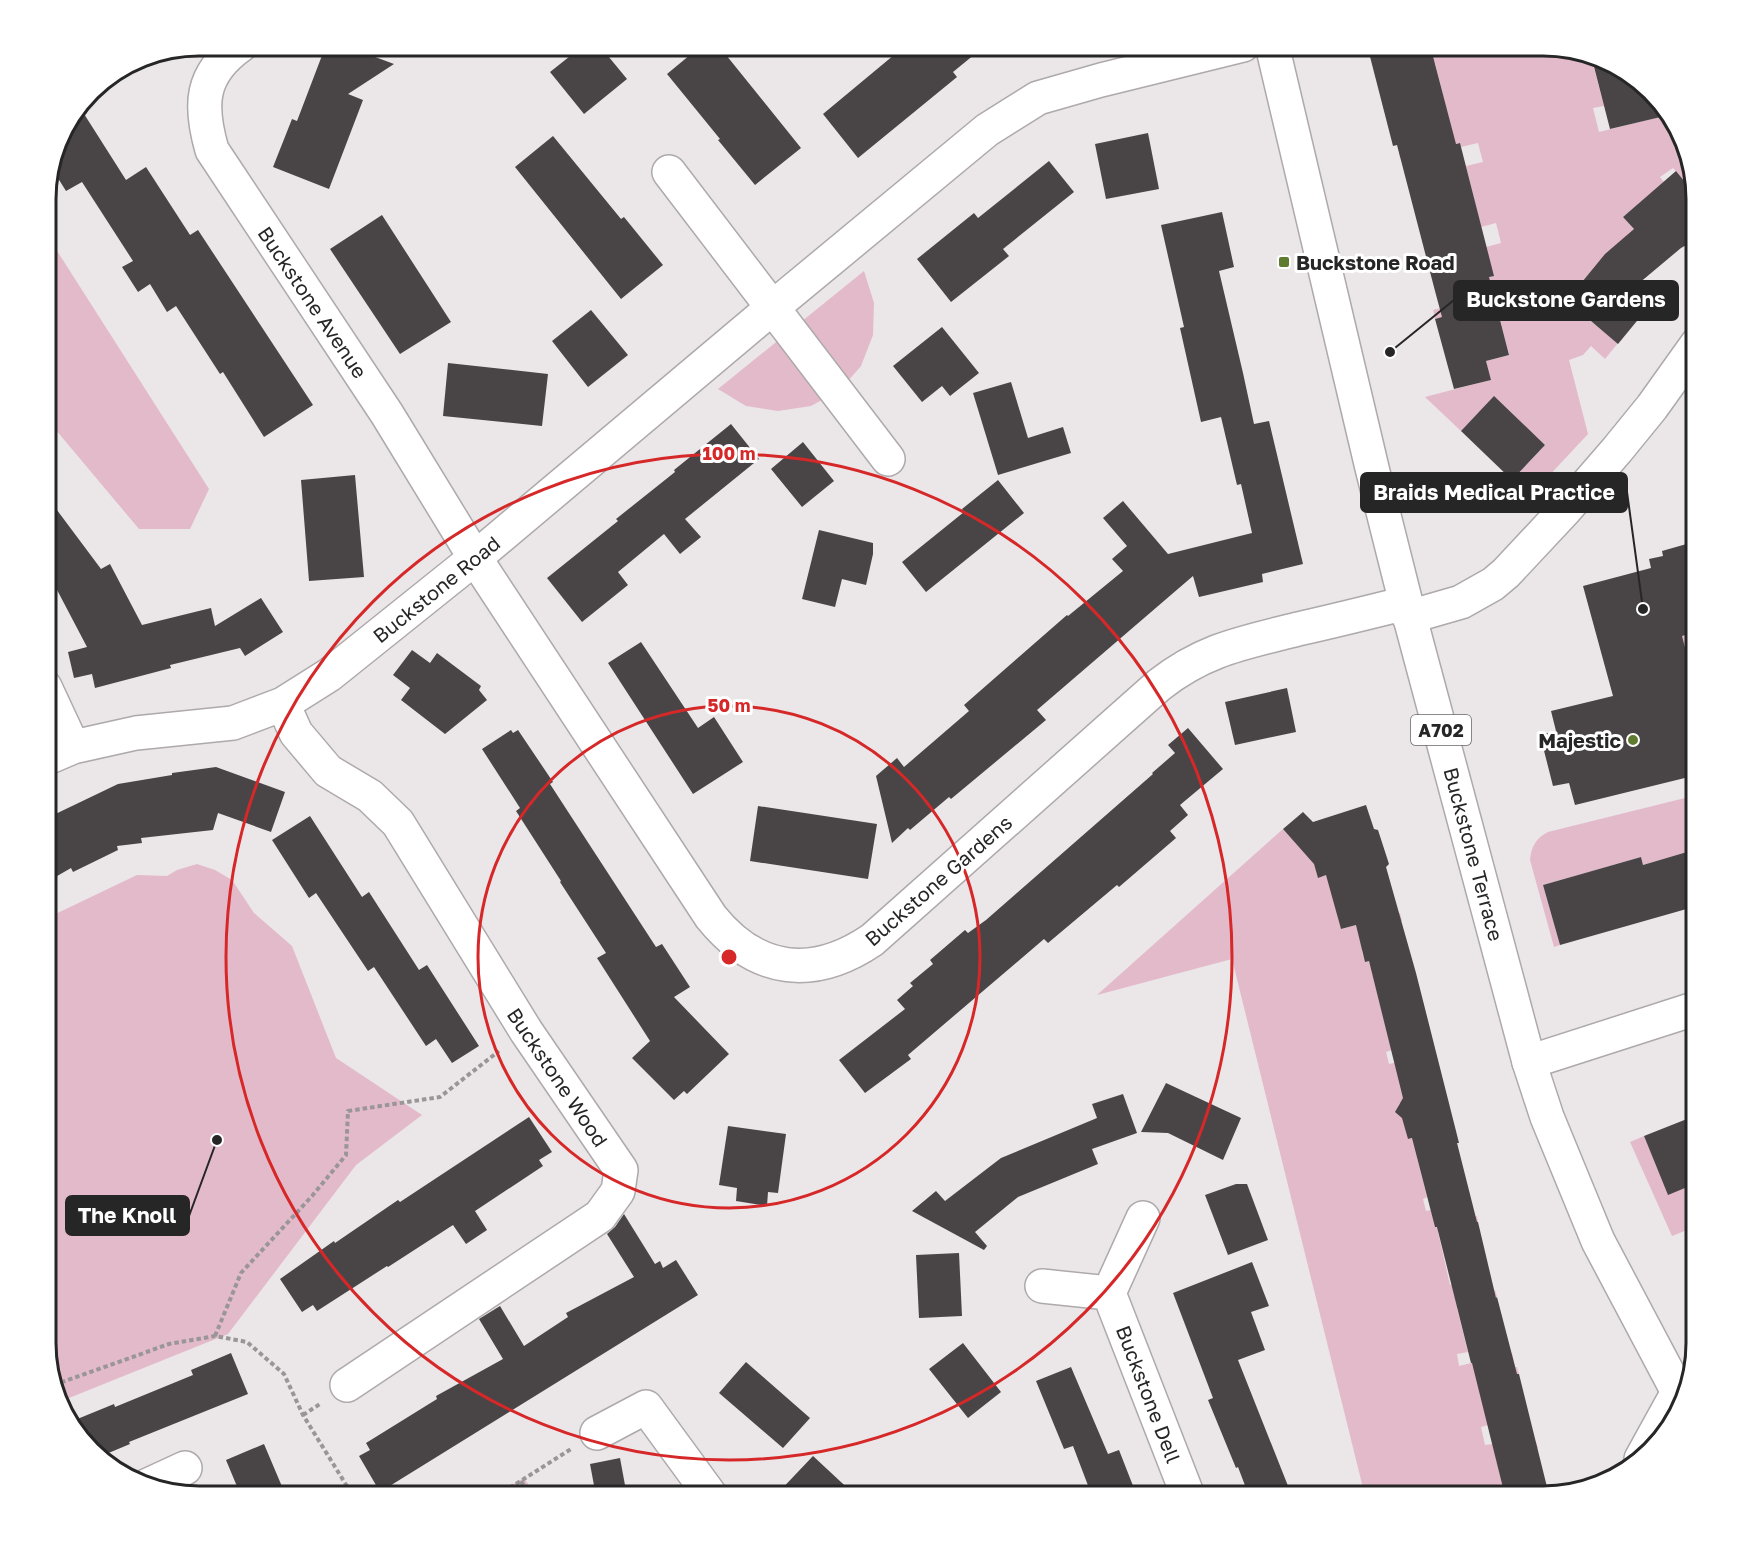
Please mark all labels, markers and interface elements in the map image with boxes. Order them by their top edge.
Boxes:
street label: Buckstone Avenue [253,222,373,382]
place label: Buckstone Road [1296,250,1455,274]
marker: Buckstone Road [1277,255,1291,269]
callout: Buckstone Gardens [1454,281,1678,320]
text: Buckstone Gardens [1466,286,1666,312]
text: 100 m [703,442,755,464]
callout: Braids Medical Practice [1361,473,1627,512]
text: Braids Medical Practice [1373,479,1615,505]
street label: Buckstone Road [368,531,504,647]
text: 50 m [708,694,750,716]
road number: A702 [1411,715,1471,745]
place label: Majestic [1538,728,1621,752]
marker: Majestic [1626,733,1640,747]
street label: Buckstone Terrace [1439,765,1509,943]
street label: Buckstone Gardens [860,810,1016,950]
centre of rings [719,947,739,967]
street label: Buckstone Wood [503,1003,613,1151]
callout: The Knoll [66,1196,189,1235]
text: The Knoll [78,1202,176,1228]
street label: Buckstone Dell [1112,1322,1186,1466]

